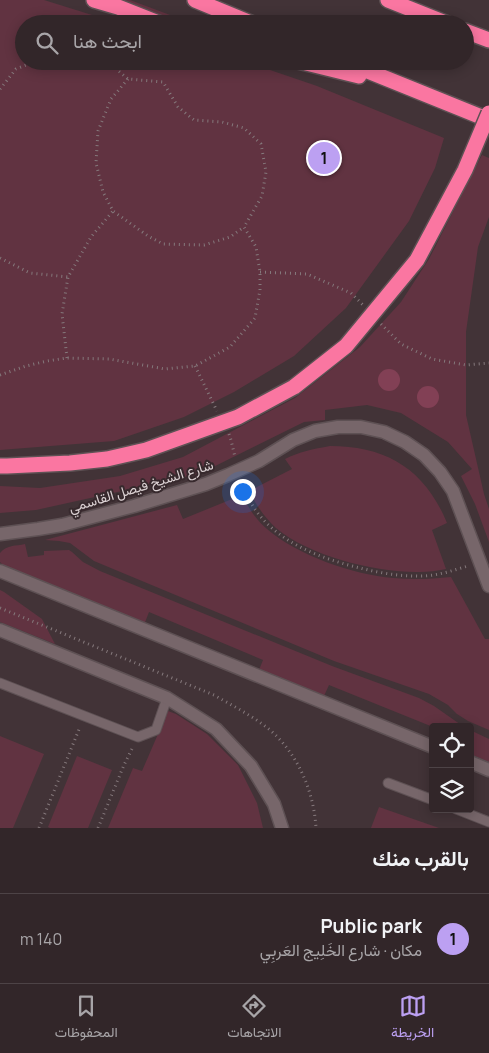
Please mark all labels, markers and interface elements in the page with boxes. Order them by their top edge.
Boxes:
search box [15,15,474,70]
text: ابحث هنا [73,28,142,54]
icon: search [33,29,61,57]
pin: 1 [308,139,340,177]
street label: شارع الشيخ فيصل القاسمي [66,454,216,519]
your location [230,479,256,505]
map controls [429,723,474,813]
button: locate [429,723,474,768]
button: layers [429,768,474,813]
text: بالقرب منك [373,844,469,872]
text: Public park [320,913,422,939]
text: 140 m [20,928,62,950]
text: 1 [450,928,457,950]
text: مكان · شارع الخَلِيج العَربِي [260,939,422,961]
tab: المحفوظات [55,992,118,1045]
tab: الاتجاهات [227,992,282,1045]
tab: الخريطة [391,992,434,1045]

